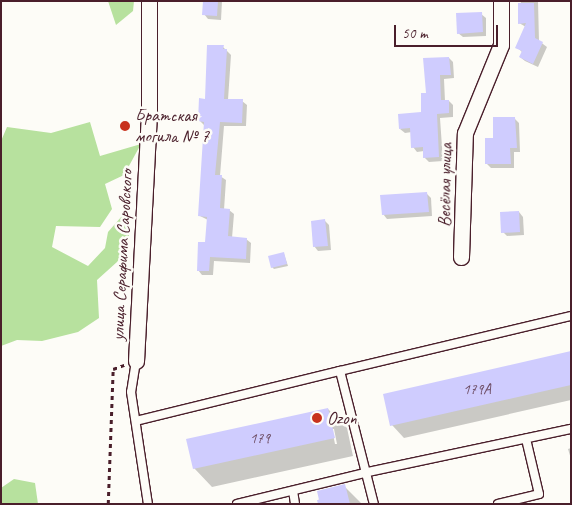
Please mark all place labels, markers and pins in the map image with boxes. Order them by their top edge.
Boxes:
place label: Братская могила № 7 [135,105,209,148]
marker: Братская могила № 7 [119,120,131,132]
place label: Ozon [327,407,357,429]
marker: Ozon [311,412,323,424]

